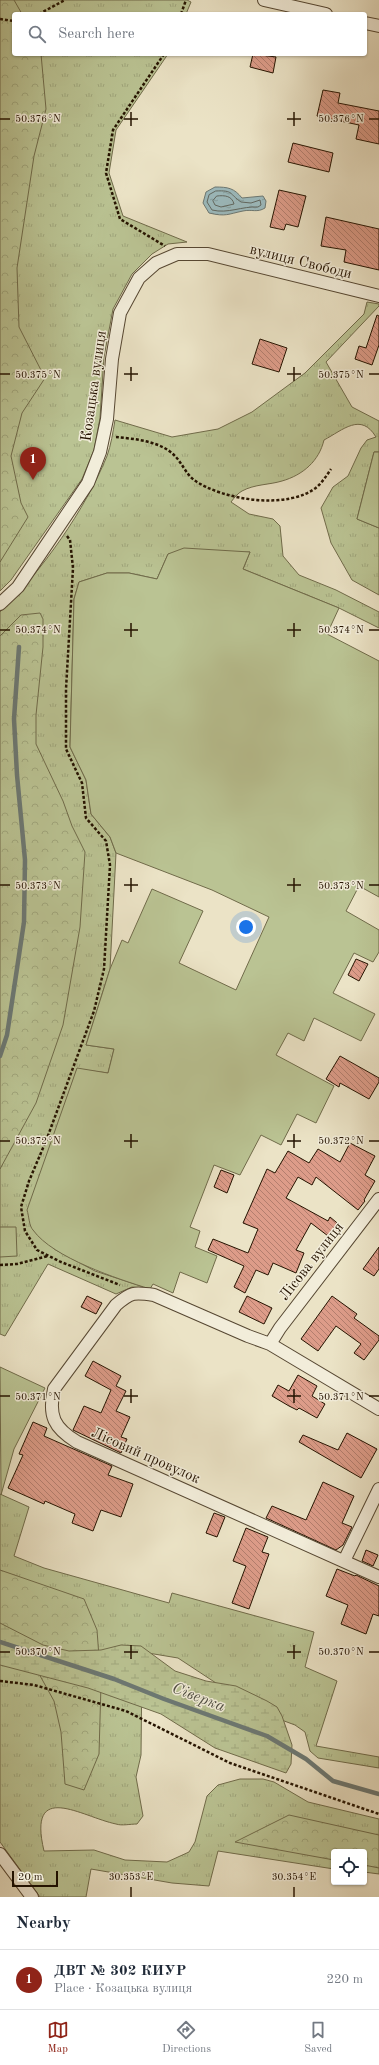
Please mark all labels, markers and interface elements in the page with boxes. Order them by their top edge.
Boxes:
search box [12,12,367,56]
icon: search [26,23,48,45]
text: Search here [58,27,135,42]
text: 50.376°N [15,114,61,124]
text: 50.376°N [318,114,364,124]
street label: вулиця Свободи [248,243,353,282]
street label: Козацька вулиця [79,330,110,443]
text: 50.375°N [15,370,61,380]
text: 50.375°N [318,370,364,380]
pin: 1 [20,447,46,480]
text: 50.374°N [15,625,61,635]
text: 50.374°N [318,625,364,635]
text: 50.373°N [15,881,61,891]
text: 50.373°N [318,881,364,891]
your location [236,917,256,937]
text: 50.372°N [15,1136,61,1146]
text: 50.372°N [318,1136,364,1146]
street label: Лісова вулиця [277,1220,347,1304]
text: 50.371°N [15,1392,61,1402]
text: 50.371°N [318,1392,364,1402]
street label: Лісовий провулок [89,1426,203,1487]
text: 50.370°N [15,1647,61,1657]
text: 50.370°N [318,1647,364,1657]
water label: Сіверка [170,1680,227,1715]
map controls [331,1849,367,1885]
button: locate [331,1849,367,1885]
scale bar [12,1869,58,1888]
text: 20 m [18,1872,43,1883]
text: 30.353°E [109,1872,153,1882]
text: 30.354°E [272,1872,316,1882]
text: Nearby [16,1915,71,1932]
text: ДВТ № 302 КИУР [54,1964,186,1979]
text: 1 [25,1973,33,1986]
text: 220 m [326,1973,363,1986]
text: Place · Козацька вулиця [54,1982,192,1995]
tab: Map [47,2019,69,2057]
tab: Directions [162,2019,211,2057]
tab: Saved [304,2019,332,2057]

